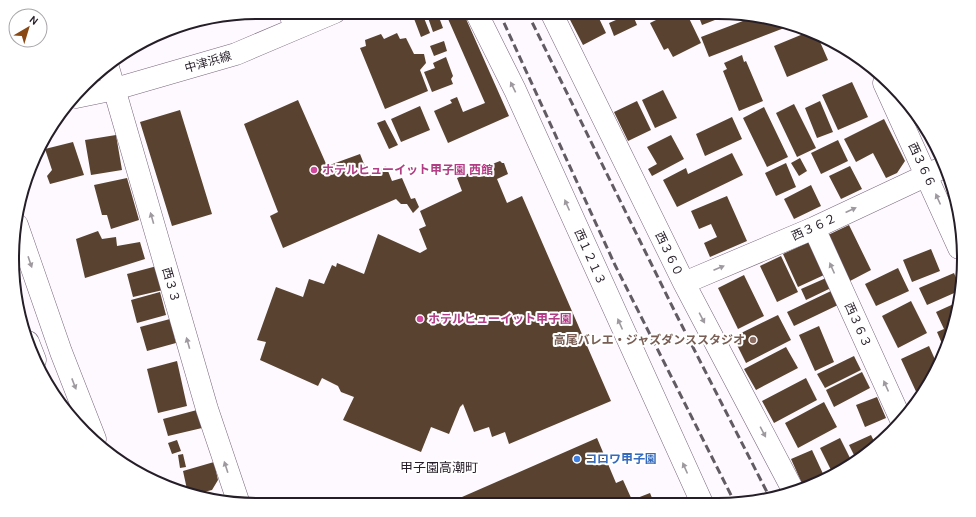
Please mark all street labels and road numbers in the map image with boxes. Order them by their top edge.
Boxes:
street label: 中津浜線 [183,49,233,75]
street label: 西３６６ [906,140,938,190]
street label: 西３６２ [789,211,839,243]
street label: 西１２１３ [571,227,609,287]
street label: 西３６０ [652,229,686,279]
street label: 西３３ [159,266,183,304]
street label: 西３６３ [842,300,874,350]

